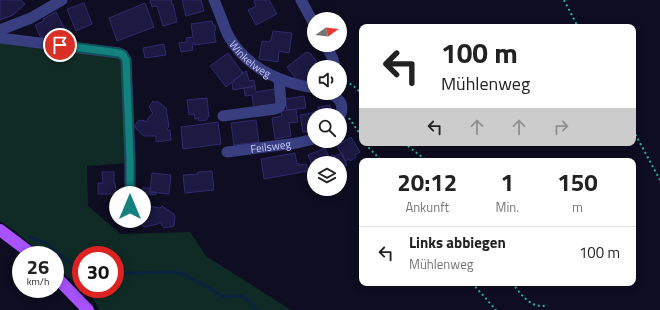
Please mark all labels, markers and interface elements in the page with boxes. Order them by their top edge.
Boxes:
north arrow [307,12,347,52]
map controls [307,12,347,196]
pin [43,28,77,62]
text: 100 m [441,31,518,74]
icon: arrive [49,34,71,56]
street label: Winkelweg [226,37,274,82]
icon: left [375,40,427,92]
button: sound [307,60,347,100]
text: Mühlenweg [441,70,530,97]
button: search [307,108,347,148]
icon: left [424,116,446,138]
icon: ahead [466,116,488,138]
icon: ahead [508,116,530,138]
icon: right [550,116,572,138]
street label: Feilsweg [249,136,292,157]
button: layers [307,156,347,196]
text: 20:12 [397,164,457,200]
text: 1 [501,164,514,200]
text: 150 [557,164,598,200]
position arrow [109,186,151,228]
text: Ankunft [405,197,449,217]
text: Min. [496,197,519,217]
text: m [572,197,583,217]
text: Links abbiegen [409,231,506,254]
text: 100 m [579,241,620,264]
icon: left [375,242,397,264]
speed limit sign: 30 [72,246,124,298]
text: 26 [27,251,49,282]
text: Mühlenweg [409,254,473,274]
text: km/h [27,274,49,289]

